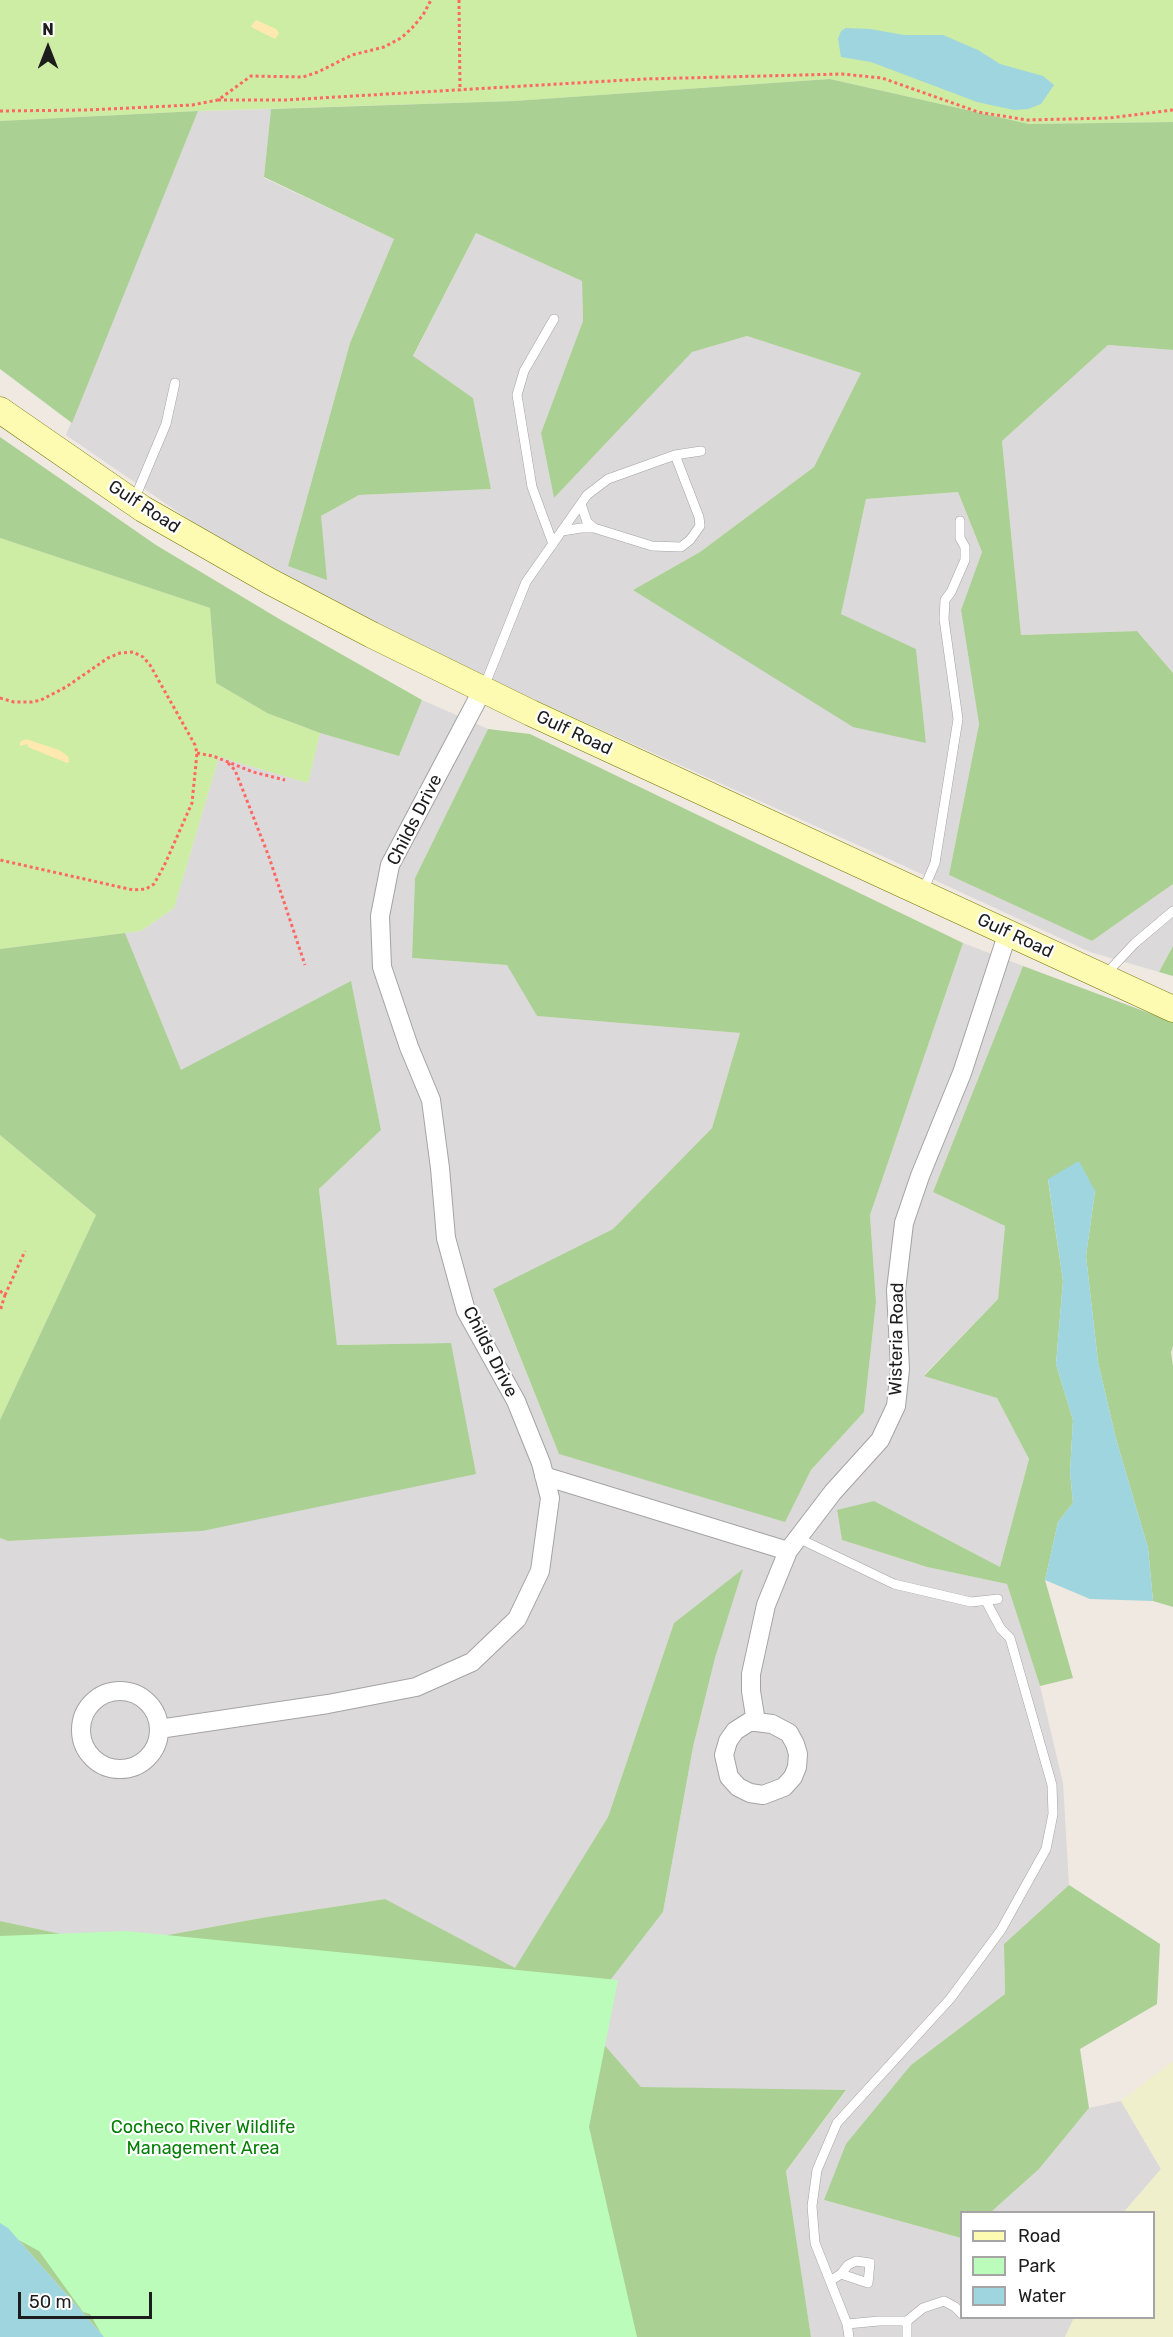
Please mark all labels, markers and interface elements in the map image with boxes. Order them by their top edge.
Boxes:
north arrow [18,18,78,78]
text: N [42,20,54,39]
street label: Gulf Road [104,476,184,538]
street label: Gulf Road [533,706,615,760]
street label: Childs Drive [383,771,447,869]
street label: Gulf Road [974,909,1056,963]
street label: Wisteria Road [885,1282,909,1396]
street label: Childs Drive [458,1303,522,1401]
park label: Cocheco River Wildlife Management Area [111,2117,295,2160]
legend [960,2211,1155,2319]
text: Road [1018,2225,1061,2247]
text: Park [1018,2255,1055,2277]
scale bar [21,2280,154,2318]
text: Water [1018,2285,1066,2307]
text: 50 m [29,2291,72,2313]

